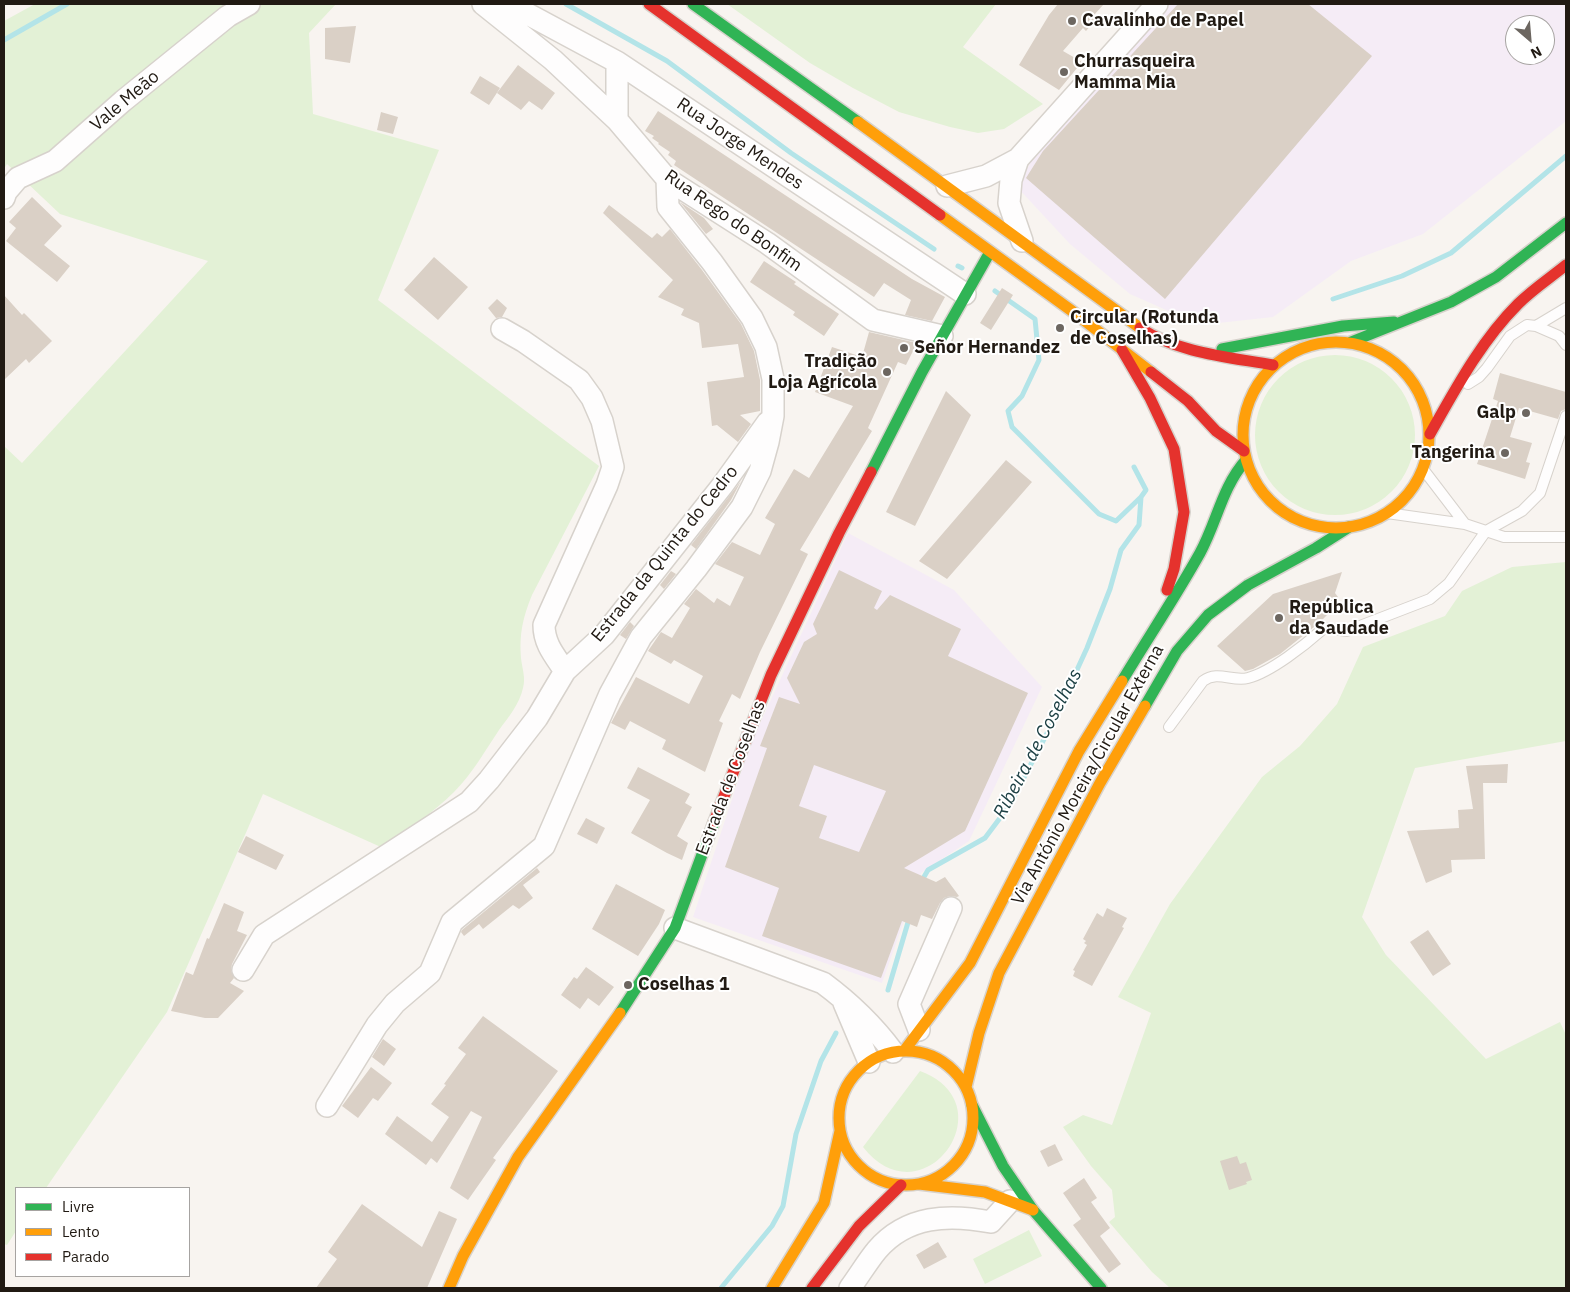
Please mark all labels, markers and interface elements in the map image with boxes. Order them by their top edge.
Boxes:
place label: Cavalinho de Papel [1082,10,1244,32]
marker: Cavalinho de Papel [1066,15,1078,27]
north arrow [1505,15,1555,65]
text: N [1528,42,1545,63]
place label: Churrasqueira Mamma Mia [1074,51,1195,94]
street label: Vale Meão [86,66,164,136]
marker: Churrasqueira Mamma Mia [1058,66,1070,78]
street label: Rua Jorge Mendes [672,94,808,194]
street label: Rua Rego do Bonfim [660,165,806,277]
place label: Circular (Rotunda de Coselhas) [1070,307,1219,350]
marker: Circular (Rotunda de Coselhas) [1054,322,1066,334]
place label: Señor Hernandez [914,337,1060,359]
marker: Señor Hernandez [898,342,910,354]
place label: Tradição Loja Agrícola [768,351,877,394]
marker: Tradição Loja Agrícola [881,366,893,378]
place label: Galp [1476,402,1516,424]
marker: Galp [1520,407,1532,419]
place label: Tangerina [1411,442,1495,464]
marker: Tangerina [1499,447,1511,459]
street label: Estrada da Quinta do Cedro [587,461,743,647]
place label: República da Saudade [1289,597,1389,640]
marker: República da Saudade [1273,612,1285,624]
street label: Via António Moreira/Circular Externa [1007,641,1169,909]
water label: Ribeira de Coselhas [989,665,1087,823]
street label: Estrada de Coselhas [692,698,770,858]
place label: Coselhas 1 [638,974,730,996]
marker: Coselhas 1 [622,979,634,991]
legend [15,1187,190,1277]
text: Livre [62,1197,94,1216]
text: Lento [62,1222,100,1241]
text: Parado [62,1247,110,1266]

